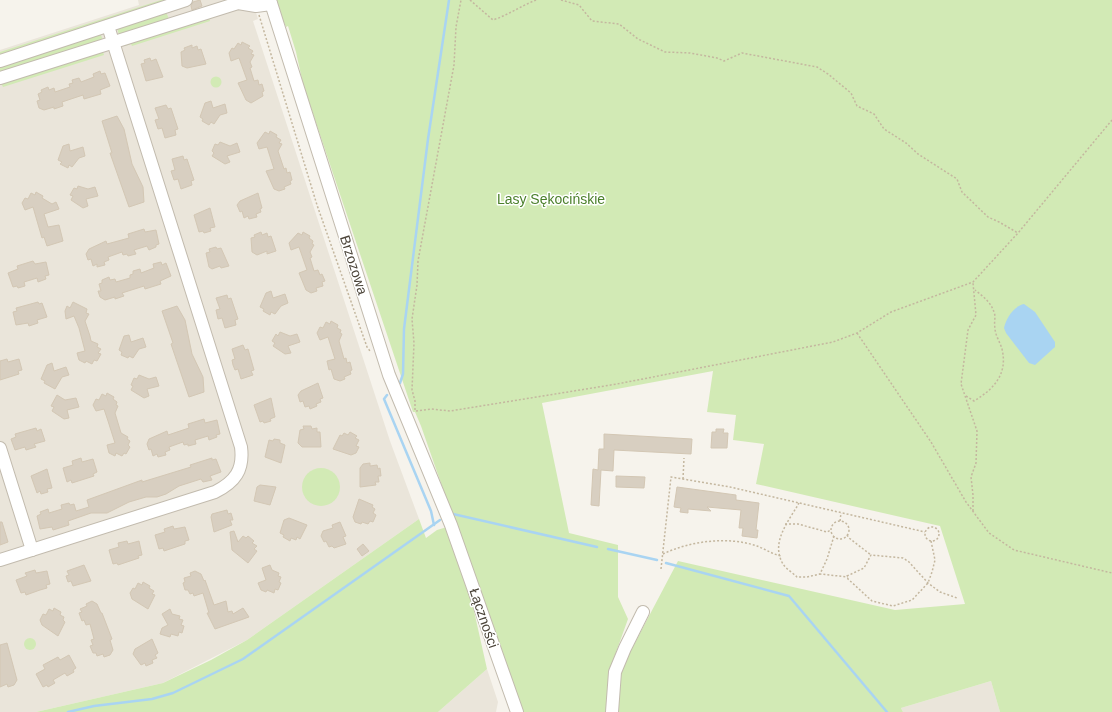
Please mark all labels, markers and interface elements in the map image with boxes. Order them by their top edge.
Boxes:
park label: Lasy Sękocińskie [497,191,605,207]
street label: Brzozowa [337,233,371,297]
street label: Łączności [466,586,502,650]

